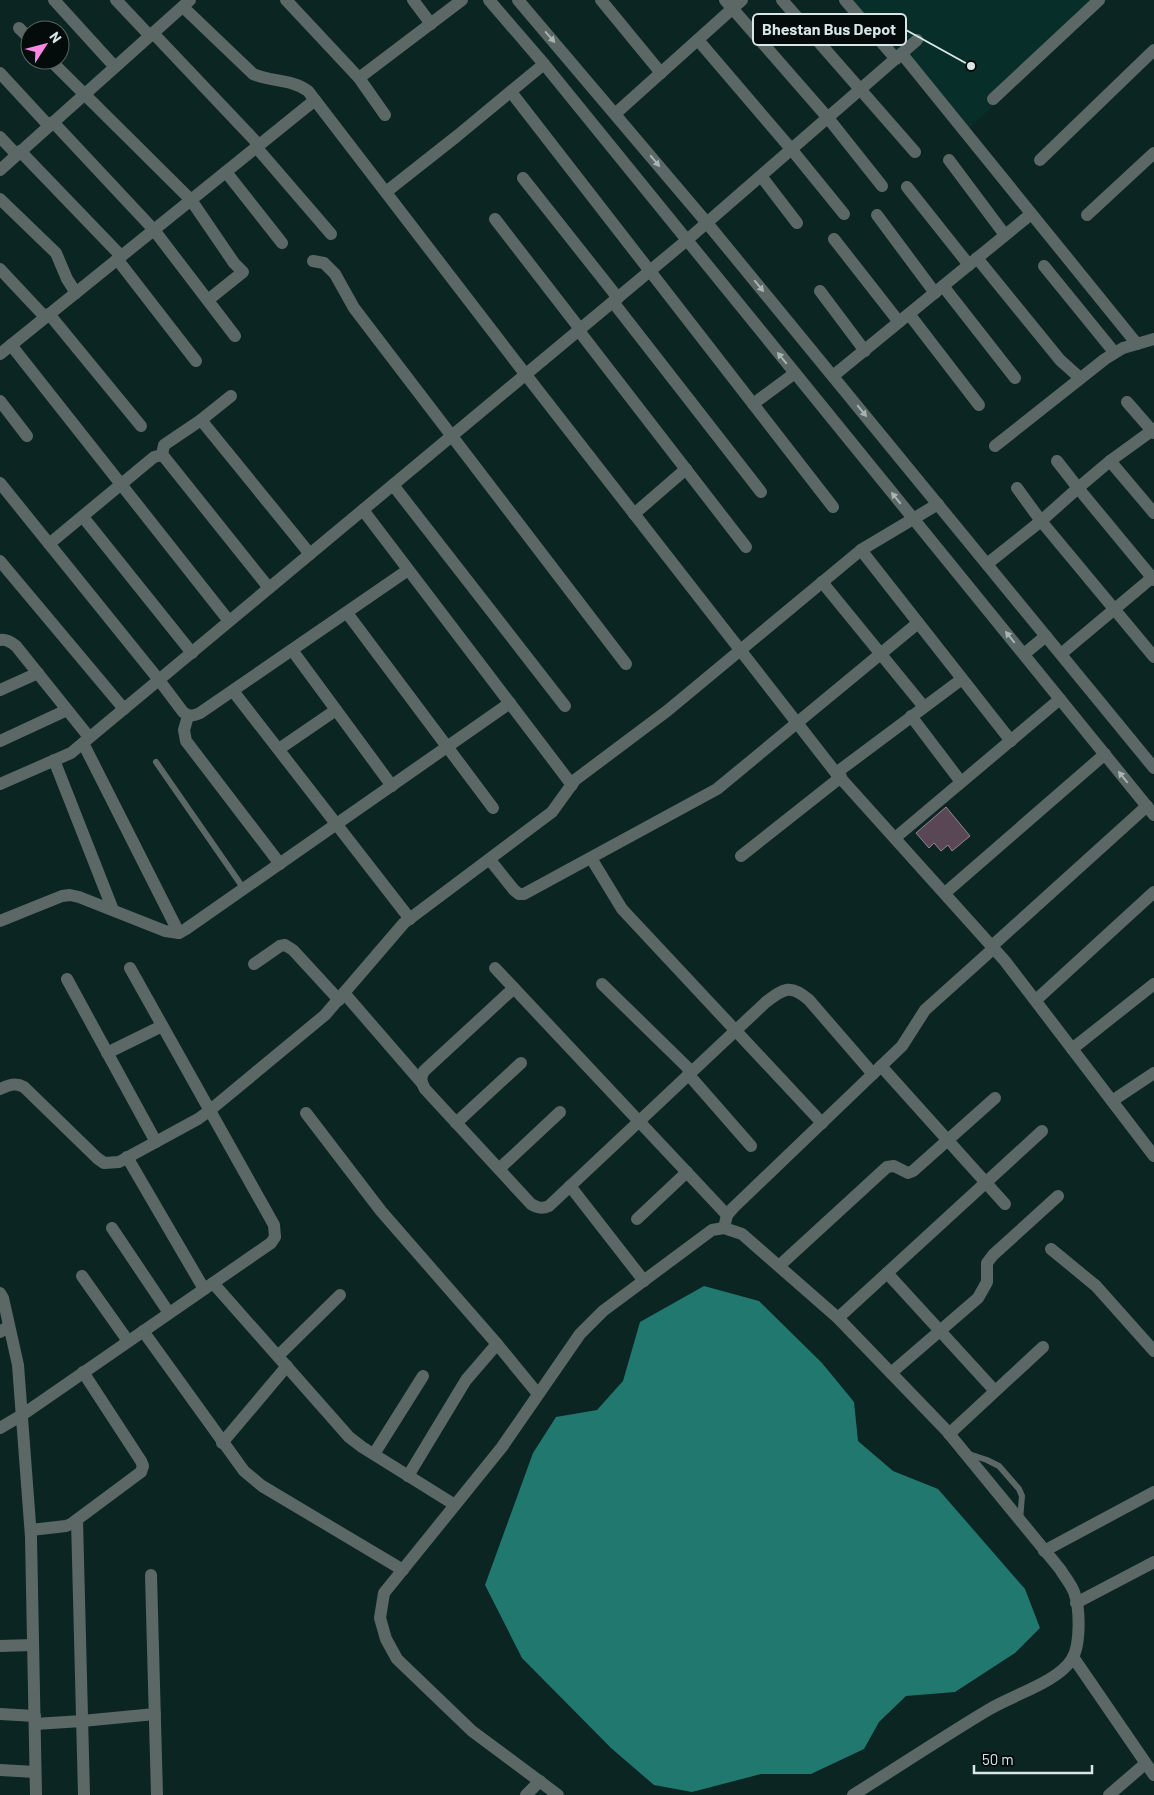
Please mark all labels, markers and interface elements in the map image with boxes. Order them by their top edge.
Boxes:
callout: Bhestan Bus Depot [753,14,906,45]
text: Bhestan Bus Depot [762,19,896,38]
north arrow [20,20,70,70]
text: N [46,28,66,46]
one-way arrow [544,30,555,43]
one-way arrow [649,154,660,167]
one-way arrow [753,279,764,292]
one-way arrow [777,352,788,365]
one-way arrow [856,404,867,417]
one-way arrow [890,492,901,505]
one-way arrow [1004,631,1015,644]
one-way arrow [1118,770,1129,783]
scale bar [974,1742,1092,1774]
text: 50 m [982,1750,1014,1768]

